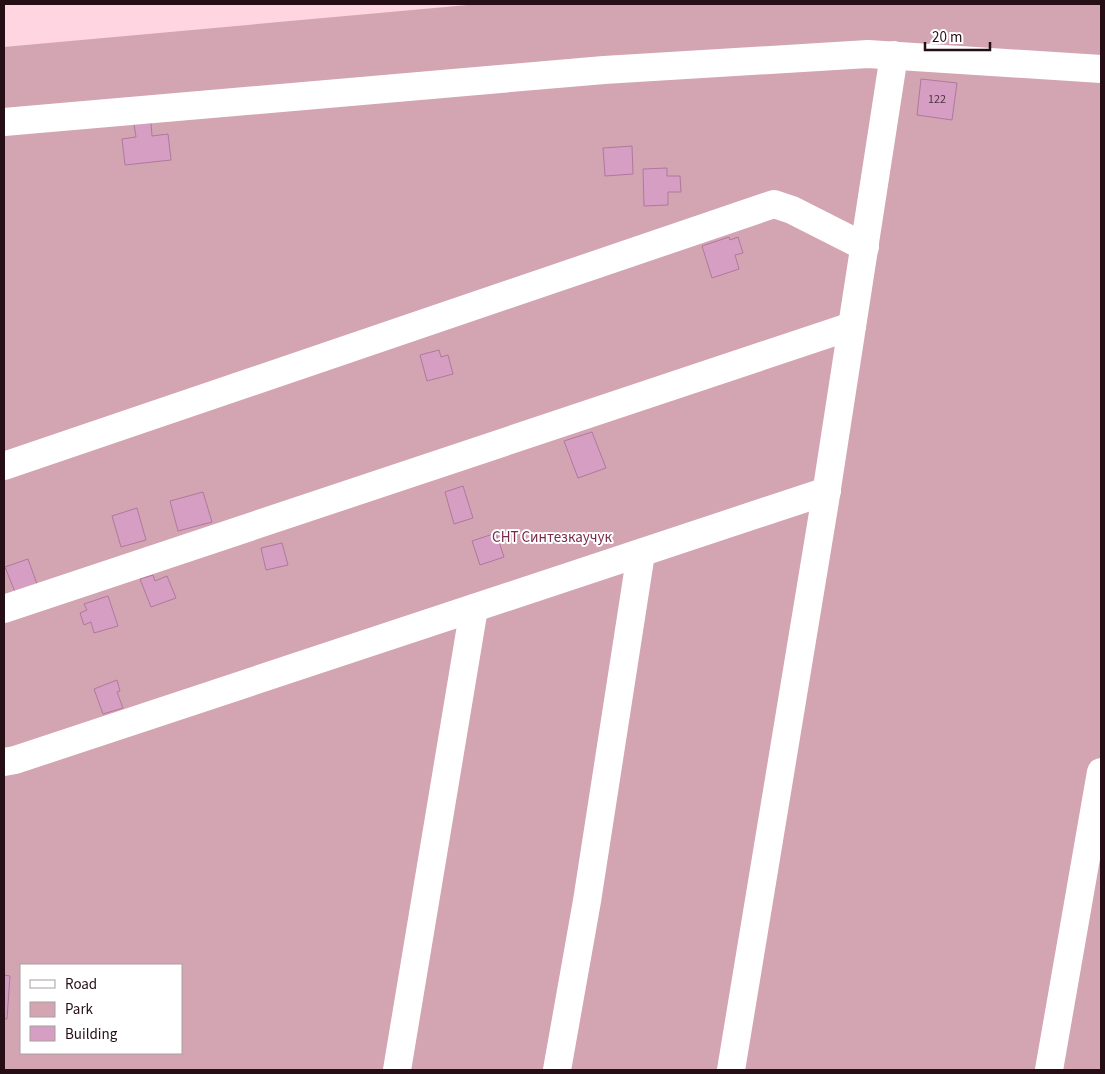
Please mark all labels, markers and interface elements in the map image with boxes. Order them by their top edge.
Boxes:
scale bar [925,20,990,52]
text: 20 m [932,27,962,48]
house number: 122 [928,91,946,108]
park label: СНТ Синтезкаучук [492,527,612,548]
legend [20,964,182,1054]
text: Road [65,974,97,995]
text: Park [65,999,94,1020]
text: Building [65,1024,118,1045]

